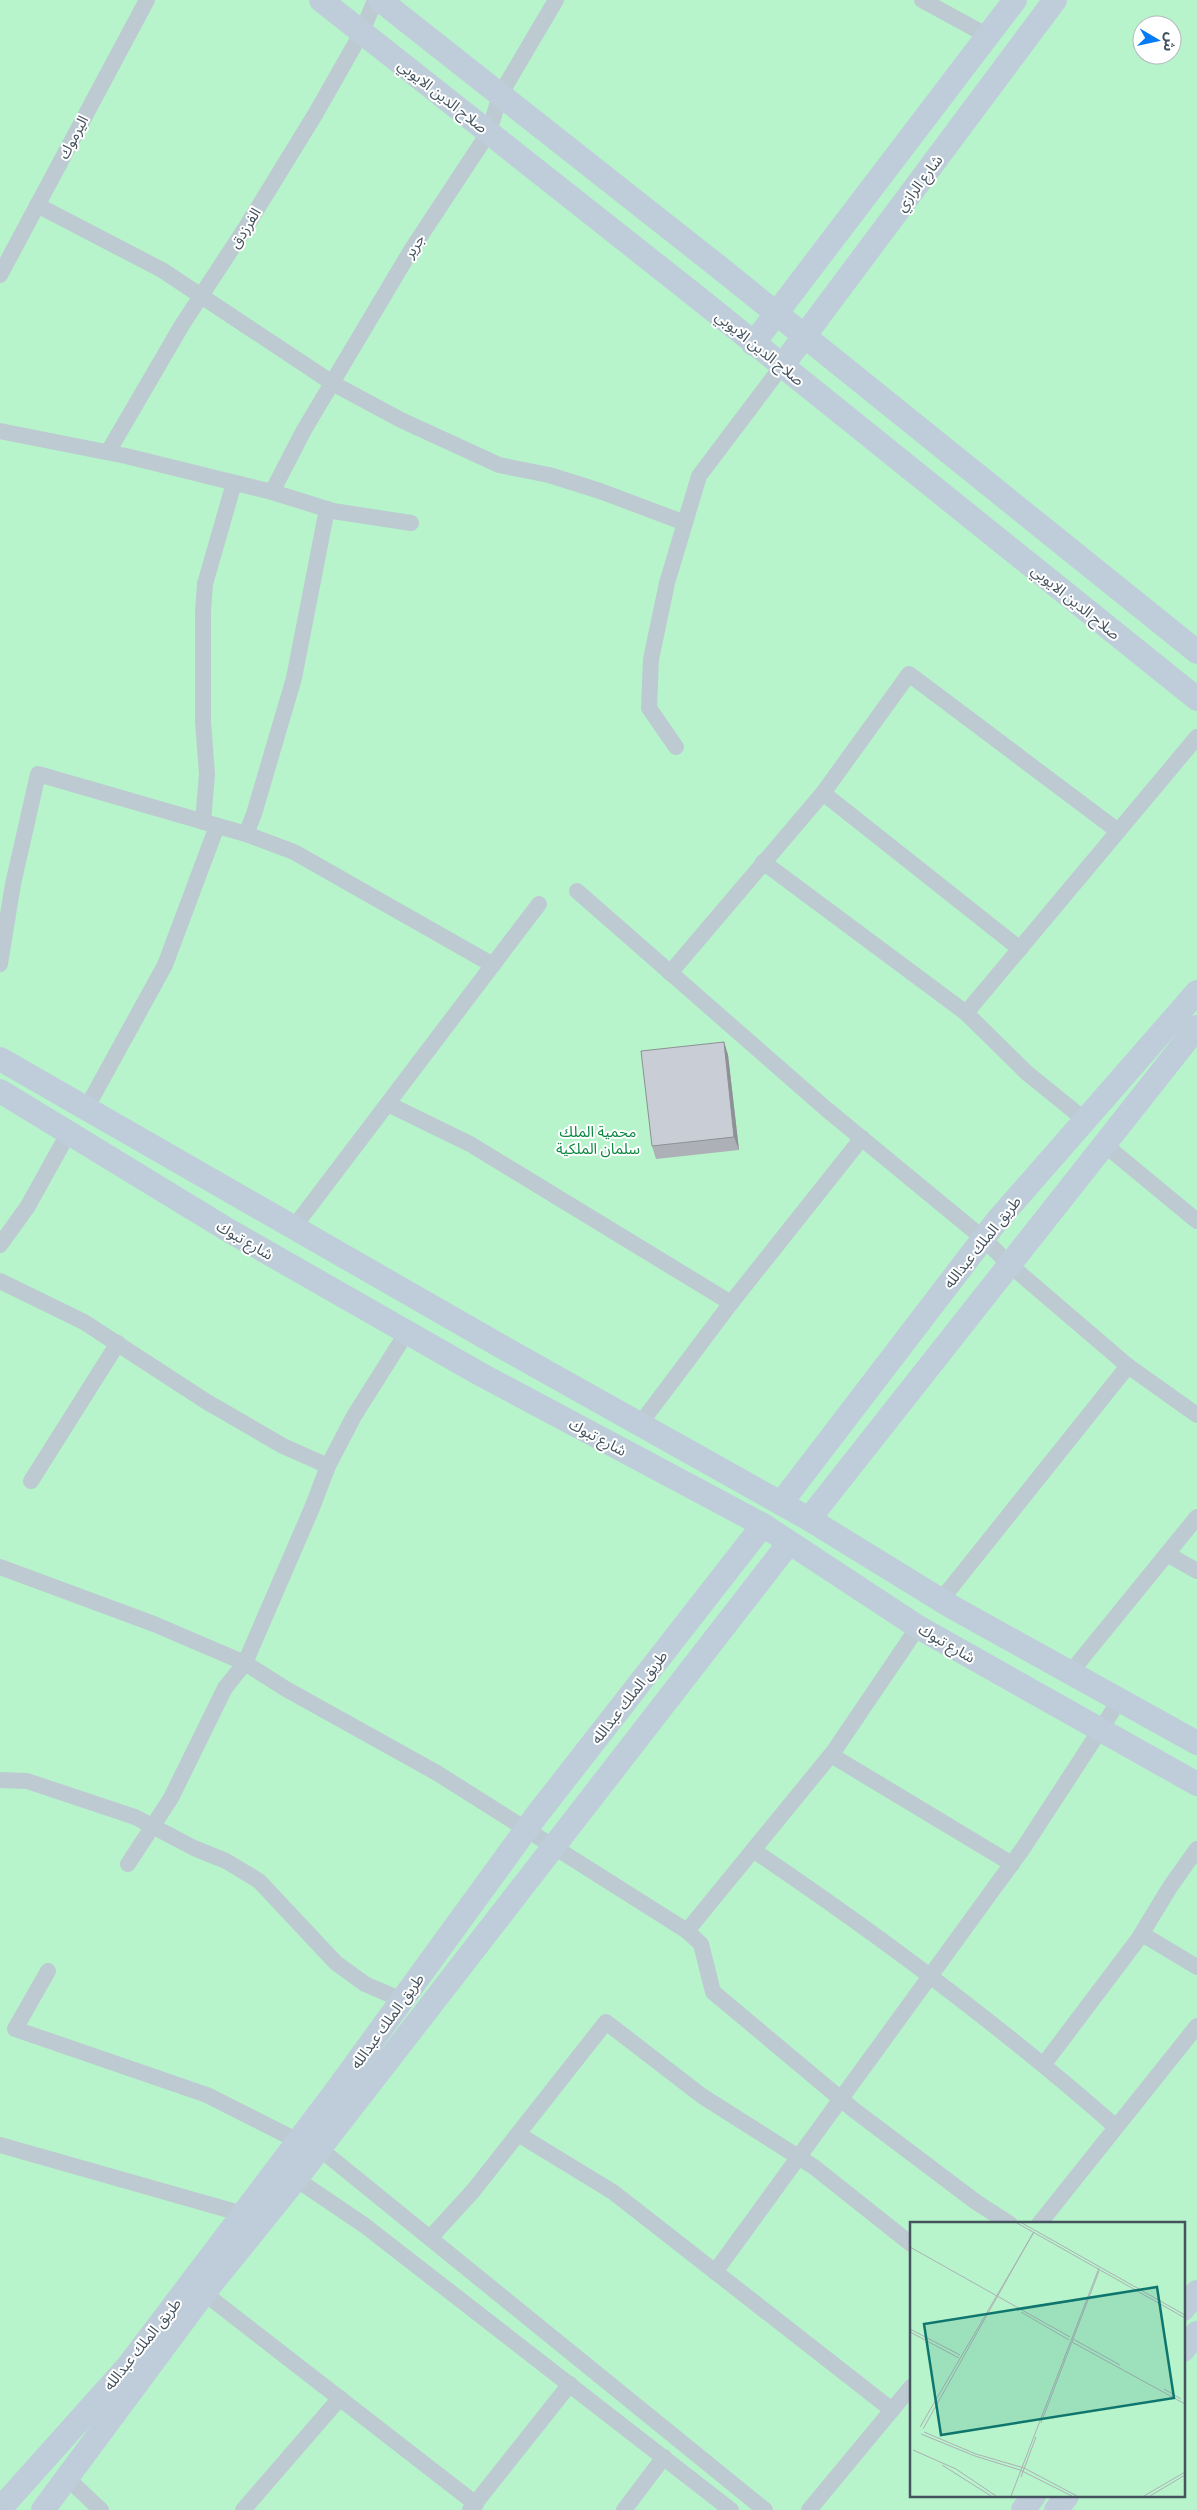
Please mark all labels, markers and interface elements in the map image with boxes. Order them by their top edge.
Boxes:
north arrow [1132,15,1182,65]
text: ش [1158,31,1182,53]
street label: صلاح الدين الايوبي [393,54,493,139]
street label: اليرموك [52,111,94,163]
street label: شارع الرازي [890,150,949,217]
street label: الفرزدق [223,203,267,253]
street label: جرير [397,229,430,263]
street label: صلاح الدين الايوبي [710,305,809,392]
street label: صلاح الدين الايوبي [1026,559,1125,646]
park label: محمية الملك سلمان الملكية [556,1120,640,1160]
street label: طريق الملك عبدالله [937,1191,1027,1293]
street label: شارع تبوك [212,1214,278,1267]
street label: شارع تبوك [565,1412,631,1463]
street label: شارع تبوك [914,1617,980,1670]
street label: طريق الملك عبدالله [585,1645,673,1749]
street label: طريق الملك عبدالله [344,1968,430,2074]
inset map [910,2222,1184,2498]
street label: طريق الملك عبدالله [97,2293,187,2395]

